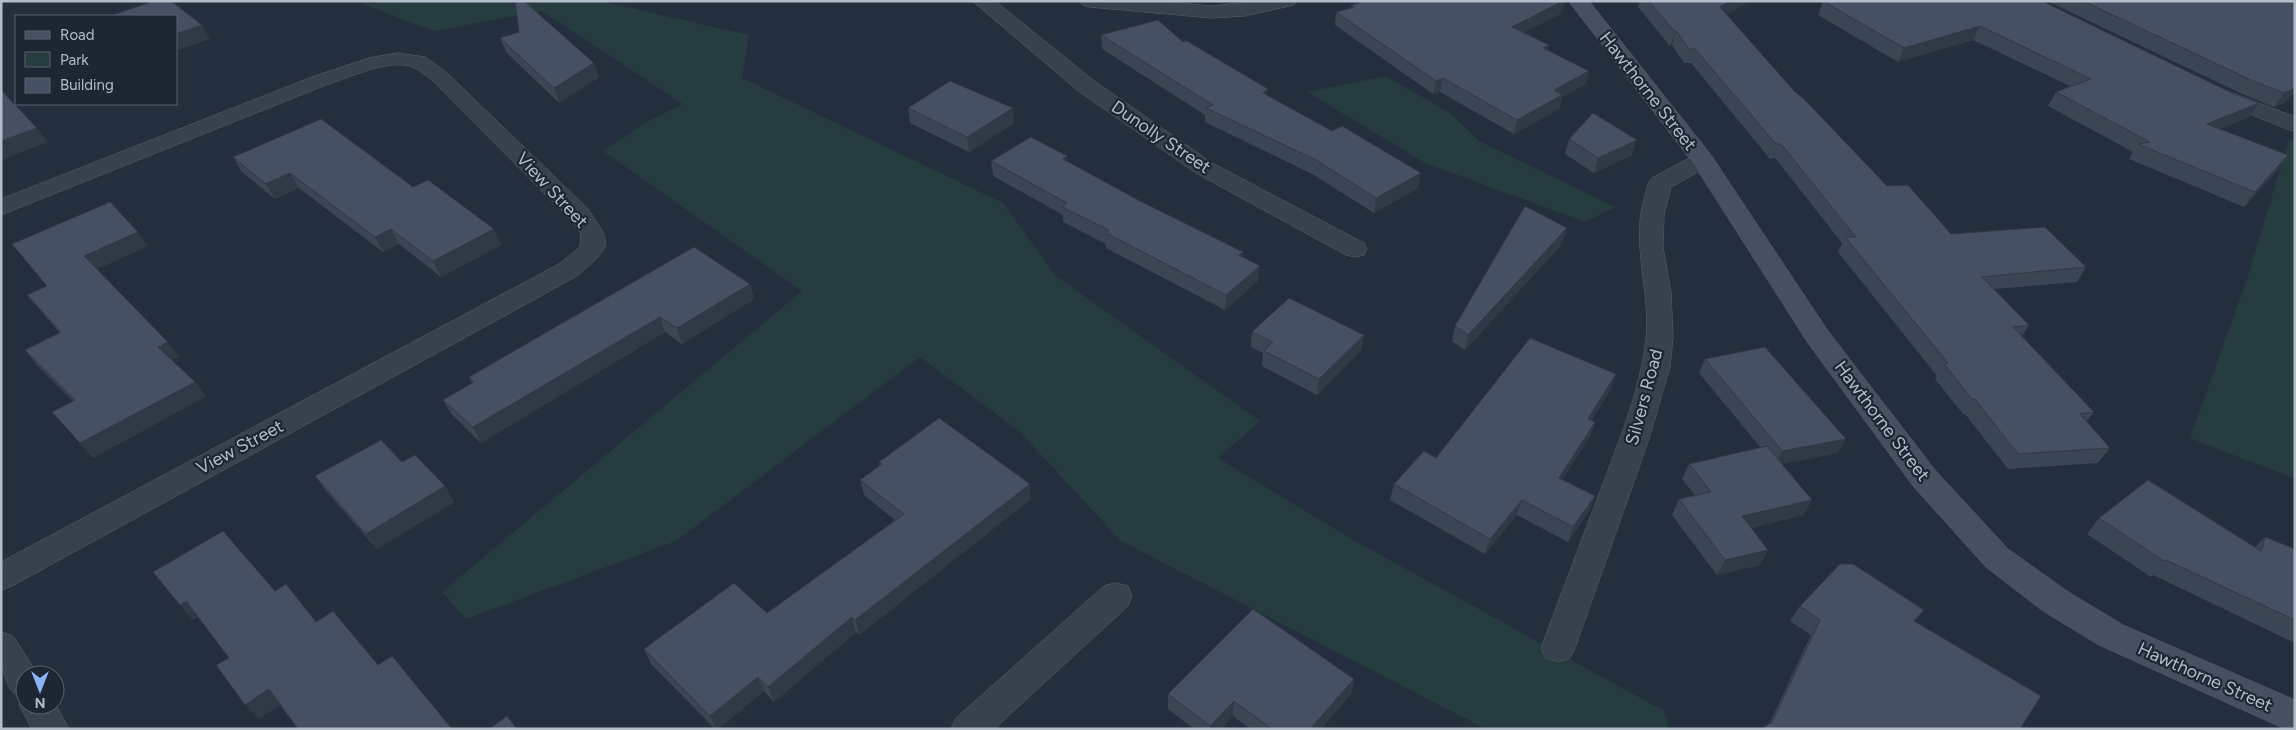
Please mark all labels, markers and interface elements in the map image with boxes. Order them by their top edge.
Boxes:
legend [15,15,178,105]
text: Road [60,26,95,44]
street label: Hawthorne Street [1595,27,1701,155]
text: Park [60,51,89,69]
text: Building [60,76,114,94]
street label: Dunolly Street [1107,96,1215,178]
street label: View Street [511,148,593,232]
street label: Silvers Road [1621,347,1667,447]
street label: Hawthorne Street [1830,357,1934,486]
street label: View Street [193,415,287,479]
street label: Hawthorne Street [2134,638,2276,717]
north arrow [15,665,65,715]
text: N [35,694,45,711]

